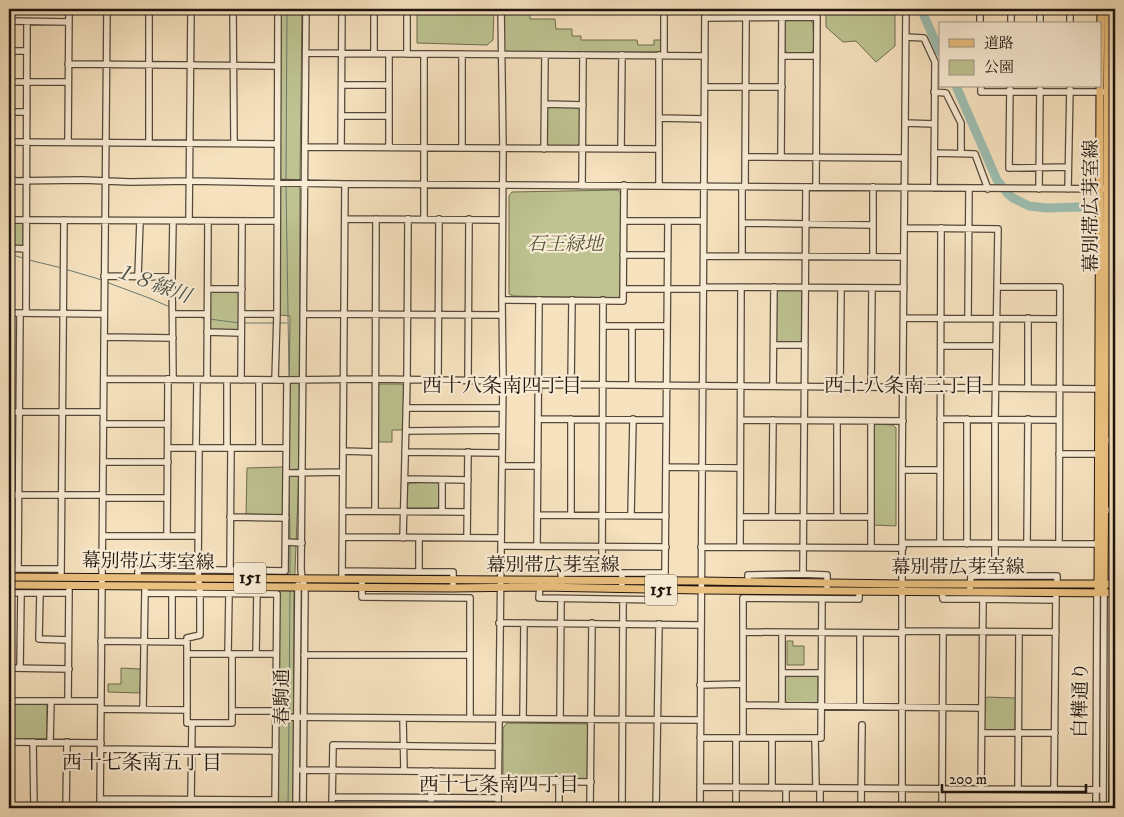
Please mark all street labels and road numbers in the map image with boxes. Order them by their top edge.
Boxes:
street label: 幕別帯広芽室線 [1080,139,1103,273]
street label: 幕別帯広芽室線 [81,549,215,575]
street label: 幕別帯広芽室線 [486,554,620,577]
street label: 幕別帯広芽室線 [891,556,1025,579]
road number: 151 [234,562,266,594]
road number: 151 [645,574,677,606]
street label: 白樺通り [1069,662,1093,738]
street label: 春駒通 [271,668,294,726]

